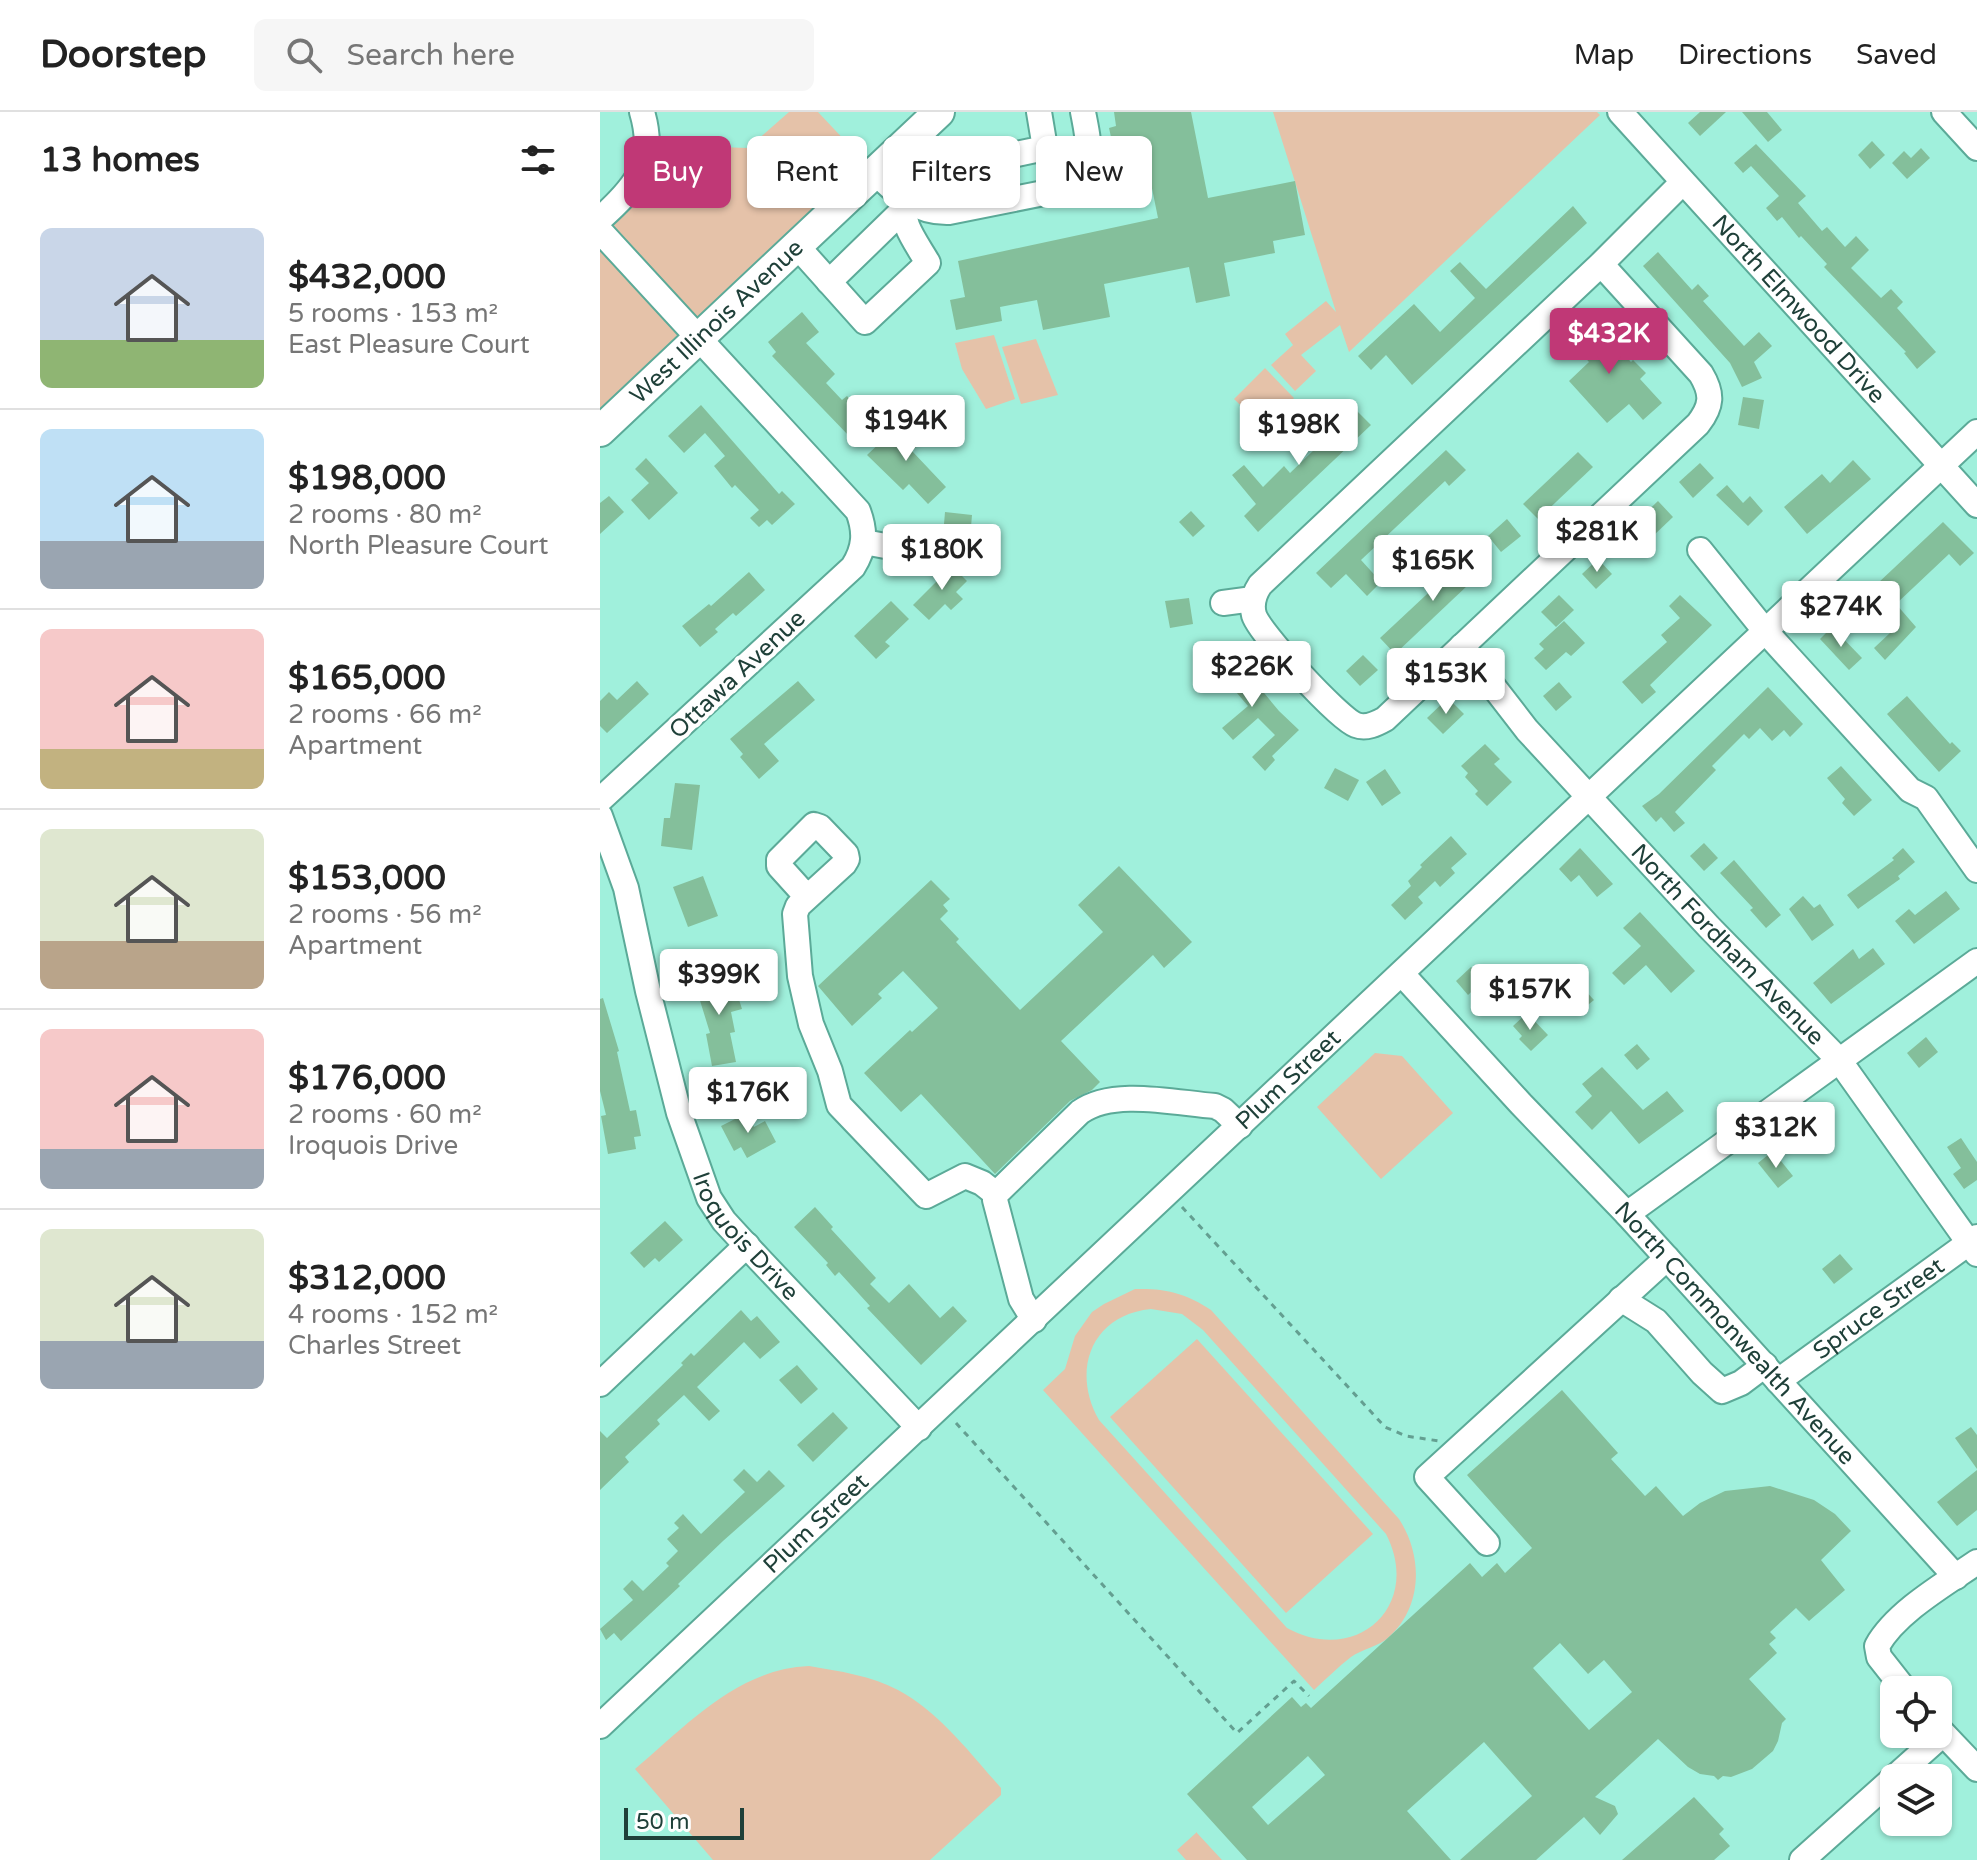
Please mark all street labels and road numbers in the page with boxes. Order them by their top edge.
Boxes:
street label: North Elmwood Drive [1706,209,1891,409]
street label: West Illinois Avenue [624,233,810,410]
street label: Ottawa Avenue [663,604,811,745]
street label: North Fordham Avenue [1625,838,1830,1051]
street label: Plum Street [1230,1024,1347,1136]
street label: Iroquois Drive [686,1168,805,1307]
street label: North Commonwealth Avenue [1608,1196,1861,1471]
street label: Spruce Street [1808,1252,1950,1366]
street label: Plum Street [757,1467,875,1580]

